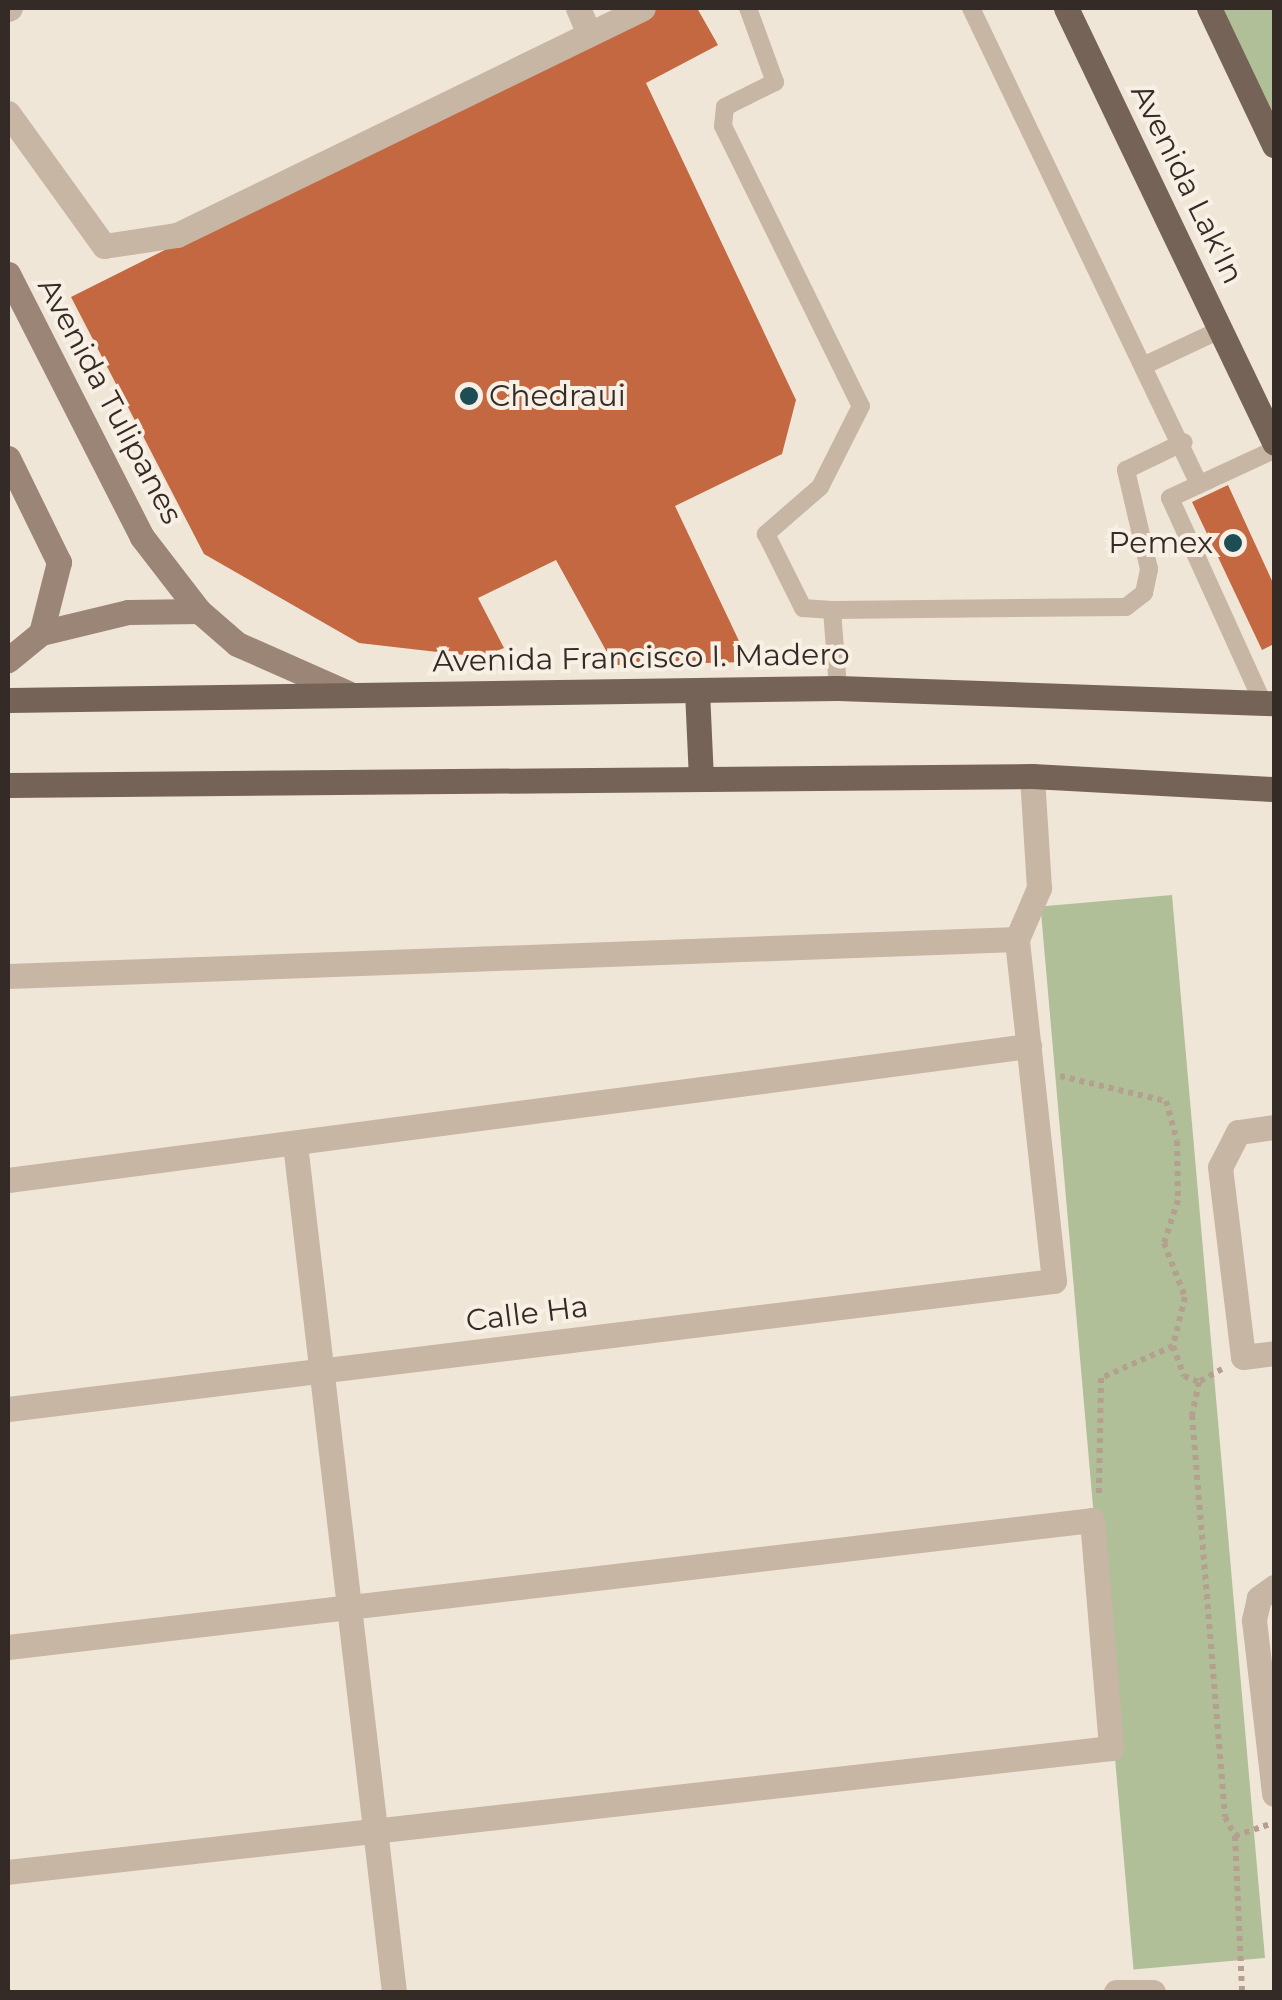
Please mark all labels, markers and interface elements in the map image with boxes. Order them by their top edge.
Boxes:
street label: Avenida Lak'In [1123,78,1251,290]
street label: Avenida Tulipanes [30,272,190,530]
place label: Chedraui [489,378,626,414]
marker: Chedraui [458,385,480,407]
place label: Pemex [1108,525,1213,561]
marker: Pemex [1222,532,1244,554]
street label: Avenida Francisco I. Madero [432,636,850,680]
street label: Calle Ha [464,1289,590,1339]

